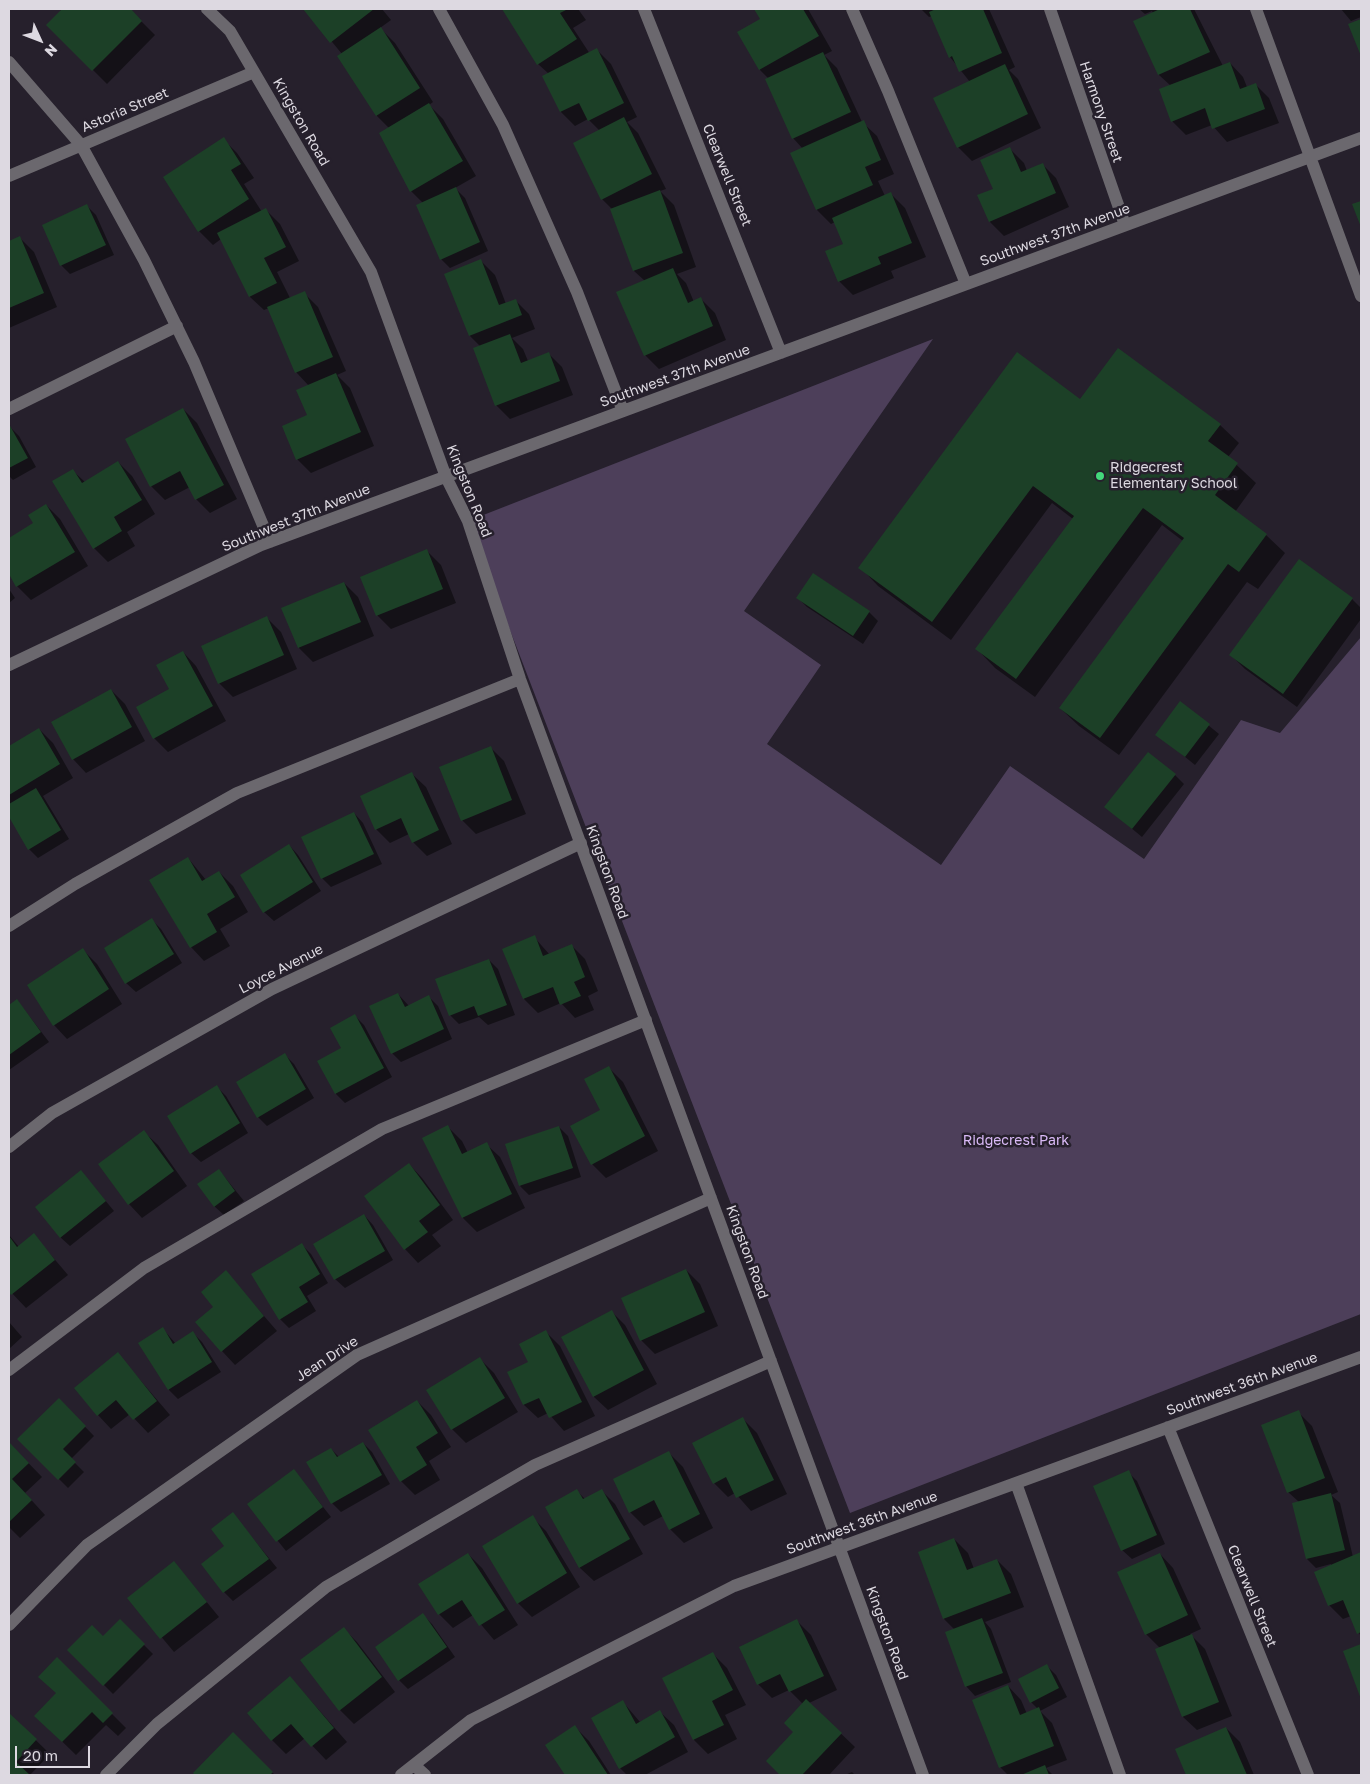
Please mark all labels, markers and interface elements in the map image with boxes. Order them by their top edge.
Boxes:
north arrow [15,15,65,65]
text: N [41,41,61,60]
street label: Harmony Street [1076,59,1126,165]
street label: Kingston Road [269,75,333,169]
street label: Astoria Street [79,84,171,136]
street label: Clearwell Street [699,121,755,229]
street label: Southwest 37th Avenue [978,200,1132,270]
street label: Southwest 37th Avenue [598,341,752,411]
street label: Kingston Road [443,442,495,540]
place label: Ridgecrest Elementary School [1110,460,1237,492]
marker: Ridgecrest Elementary School [1094,470,1106,482]
street label: Southwest 37th Avenue [219,481,373,555]
street label: Kingston Road [582,823,632,921]
street label: Loyce Avenue [236,941,326,997]
park label: Ridgecrest Park [963,1133,1069,1149]
street label: Kingston Road [722,1203,772,1301]
street label: Jean Drive [293,1333,361,1385]
street label: Southwest 36th Avenue [1164,1349,1320,1419]
street label: Southwest 36th Avenue [784,1488,940,1558]
street label: Clearwell Street [1224,1542,1280,1650]
street label: Kingston Road [862,1584,912,1682]
scale bar [18,1736,92,1768]
text: 20 m [23,1746,58,1764]

